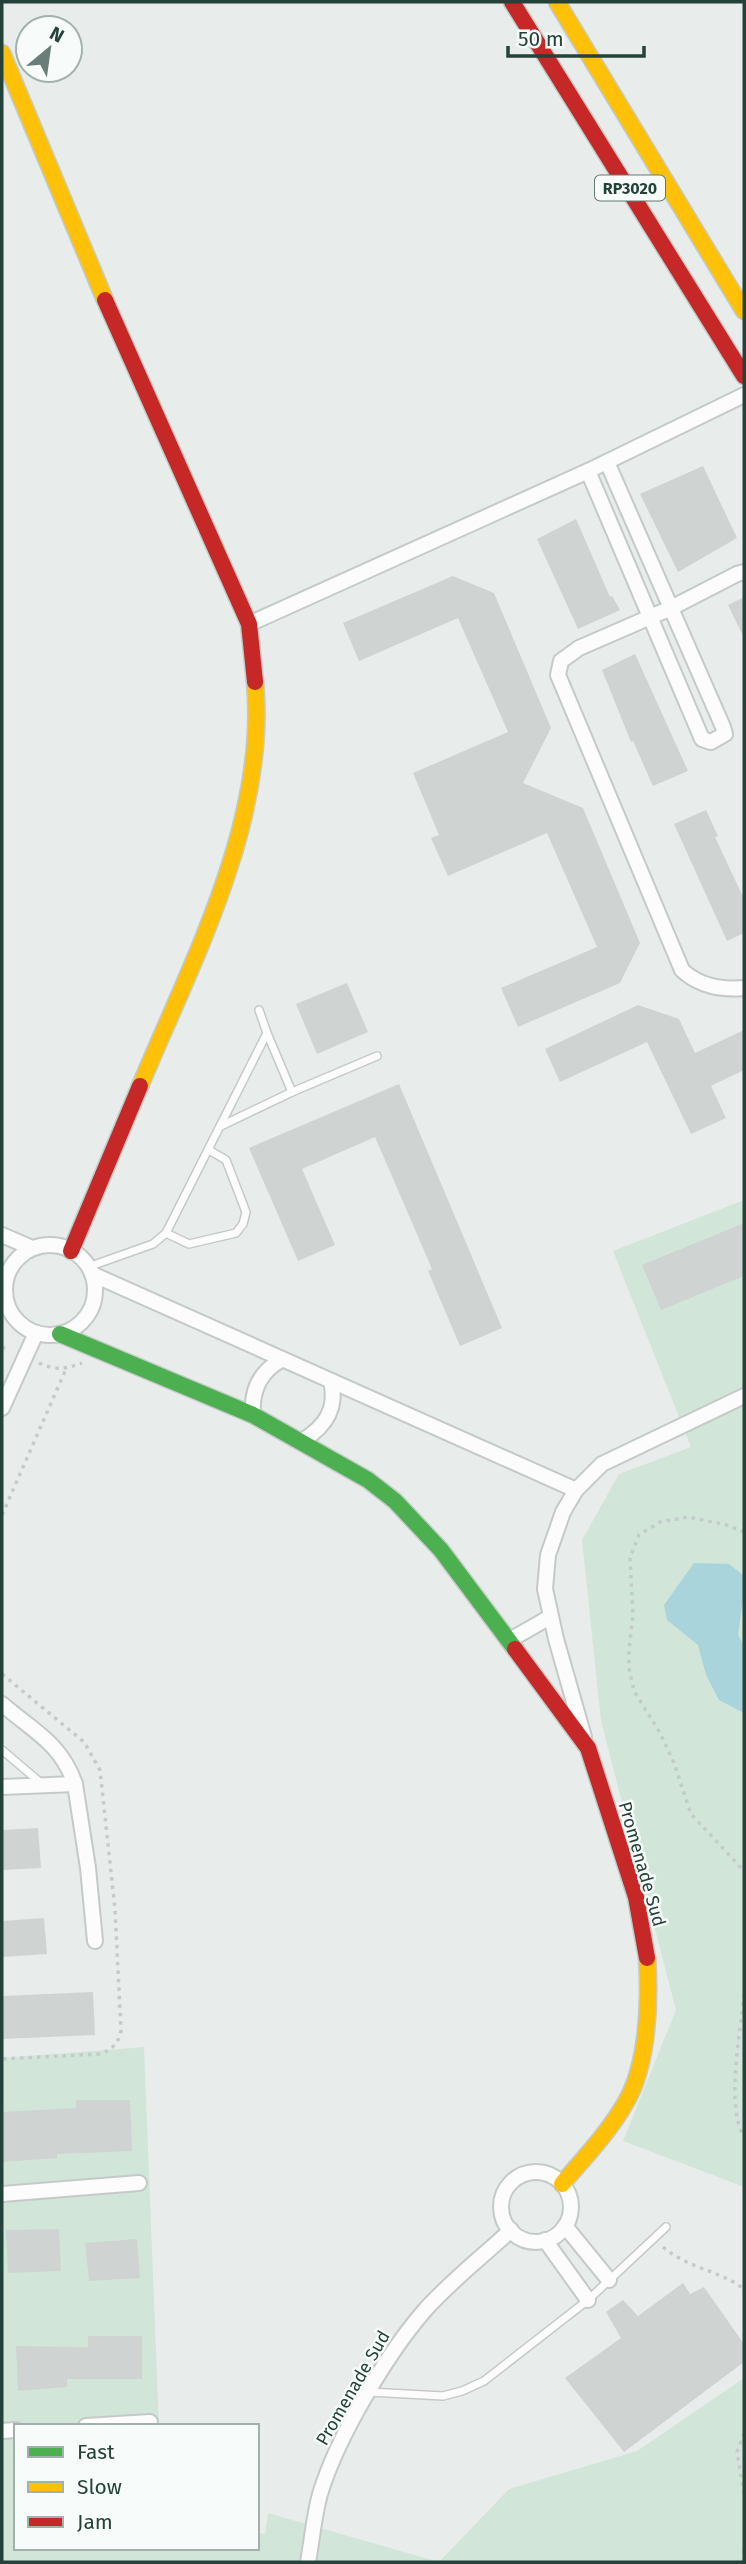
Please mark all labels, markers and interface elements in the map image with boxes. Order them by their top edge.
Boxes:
north arrow [14,14,84,84]
scale bar [508,14,644,58]
text: N [46,21,68,48]
text: 50 m [518,26,564,52]
road number: RP3020 [595,176,665,200]
street label: Promenade Sud [614,1799,670,1929]
street label: Promenade Sud [311,2327,395,2449]
legend [14,2424,259,2550]
text: Fast [77,2439,115,2465]
text: Slow [77,2474,122,2500]
text: Jam [77,2509,113,2535]

